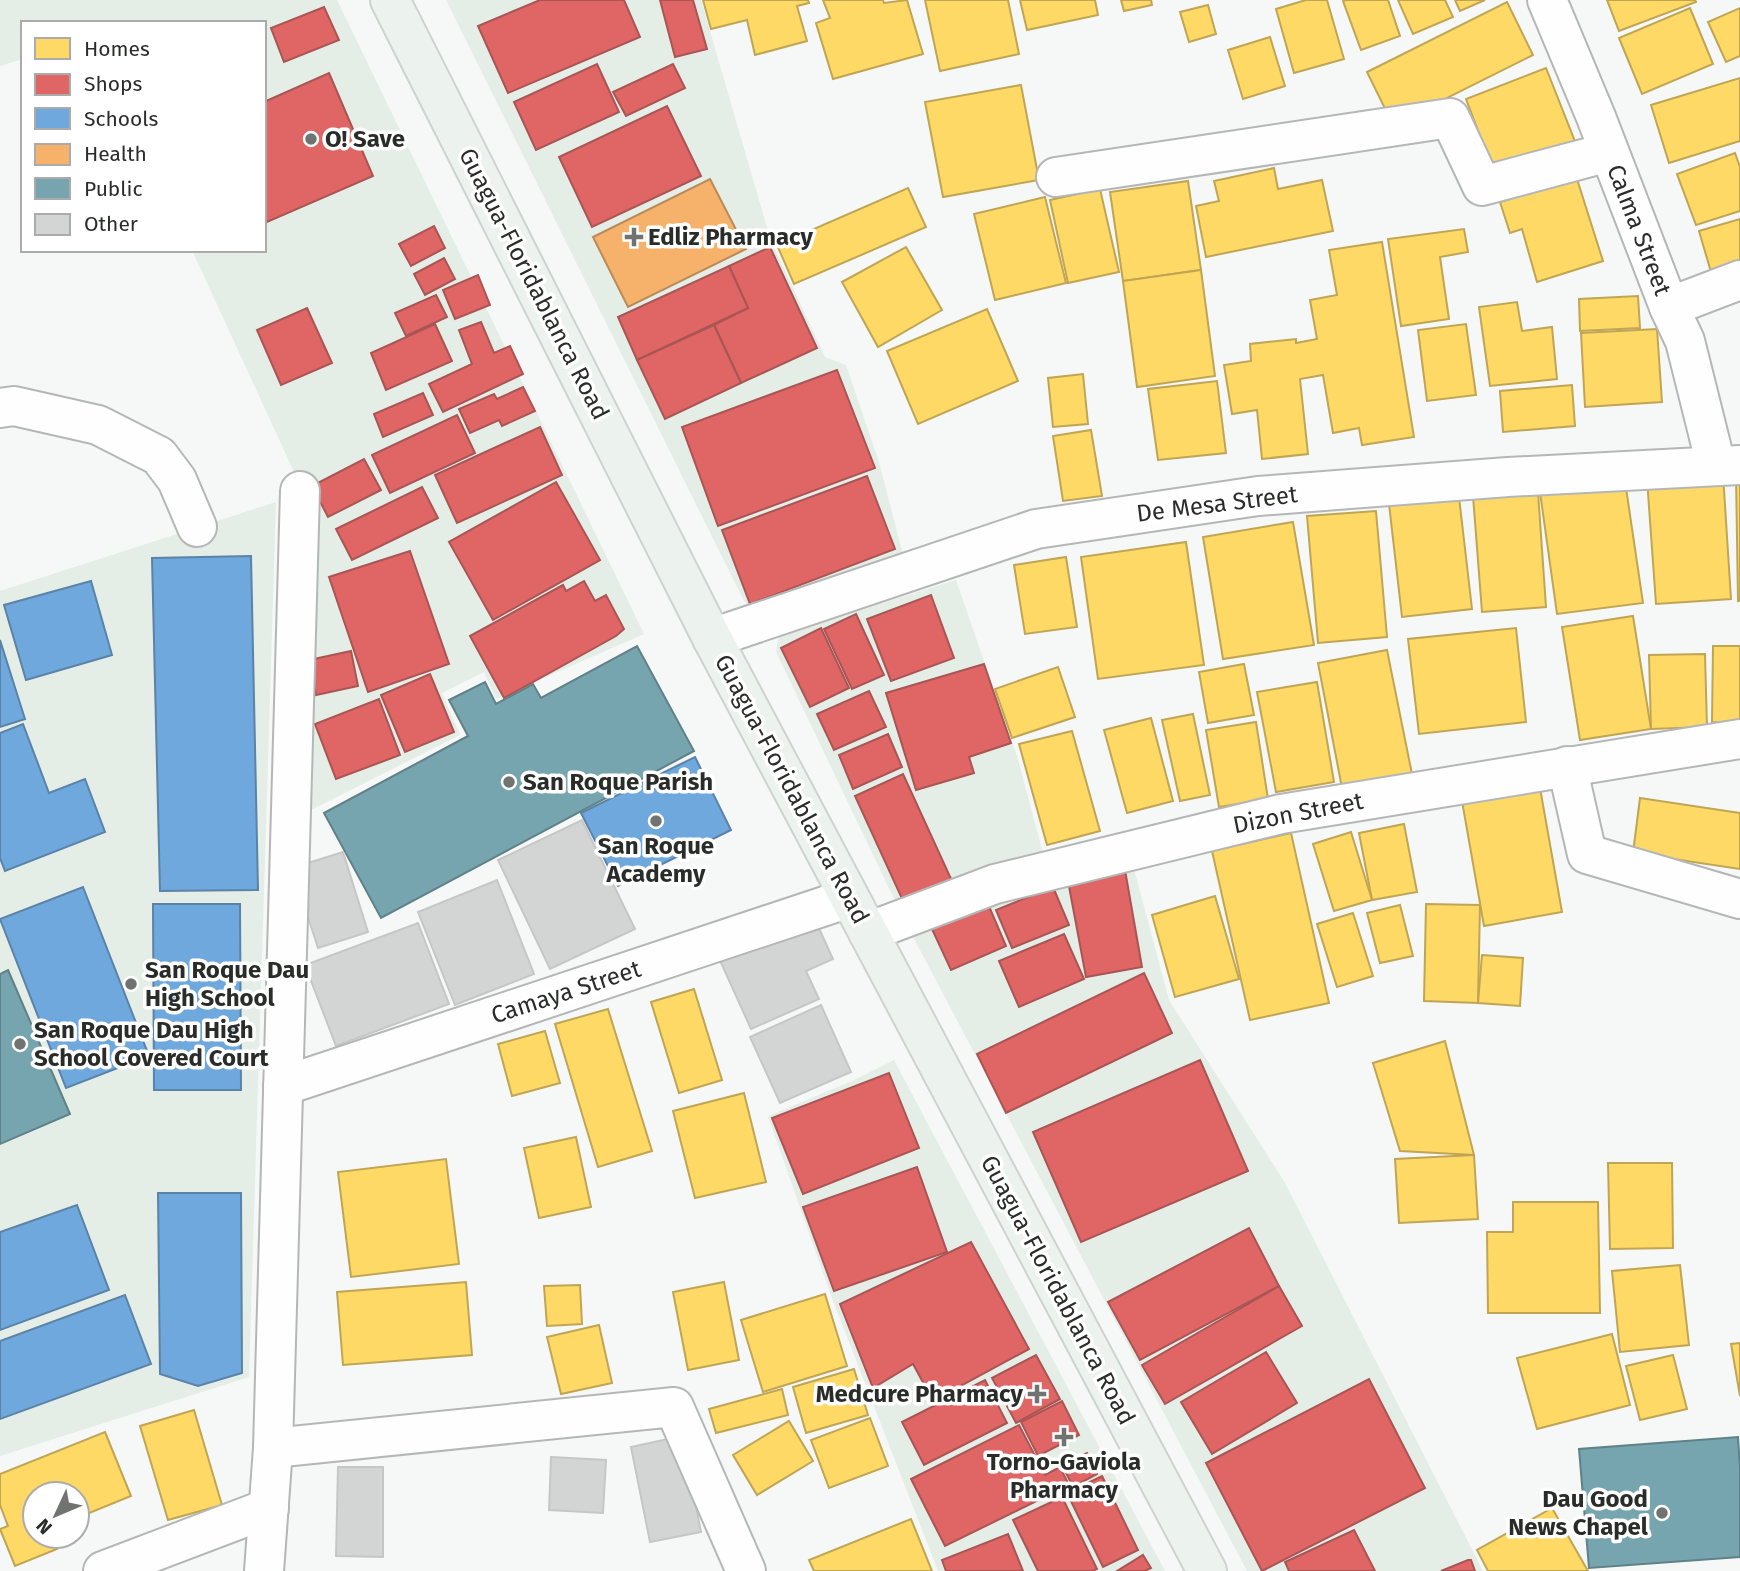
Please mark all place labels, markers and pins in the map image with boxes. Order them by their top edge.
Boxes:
place label: O! Save [325,125,405,153]
marker: O! Save [303,131,319,147]
place label: Edliz Pharmacy [648,223,814,251]
marker: Edliz Pharmacy [626,229,642,245]
place label: San Roque Parish [523,768,713,796]
marker: San Roque Parish [501,774,517,790]
marker: San Roque Academy [648,813,664,829]
place label: San Roque Academy [598,832,714,888]
place label: San Roque Dau High School [145,956,309,1012]
marker: San Roque Dau High School [123,976,139,992]
place label: San Roque Dau High School Covered Court [34,1016,269,1072]
marker: San Roque Dau High School Covered Court [12,1036,28,1052]
place label: Medcure Pharmacy [816,1380,1024,1408]
marker: Medcure Pharmacy [1029,1386,1045,1402]
marker: Torno-Gaviola Pharmacy [1056,1429,1072,1445]
place label: Torno-Gaviola Pharmacy [987,1448,1141,1504]
place label: Dau Good News Chapel [1508,1485,1649,1541]
marker: Dau Good News Chapel [1654,1505,1670,1521]

